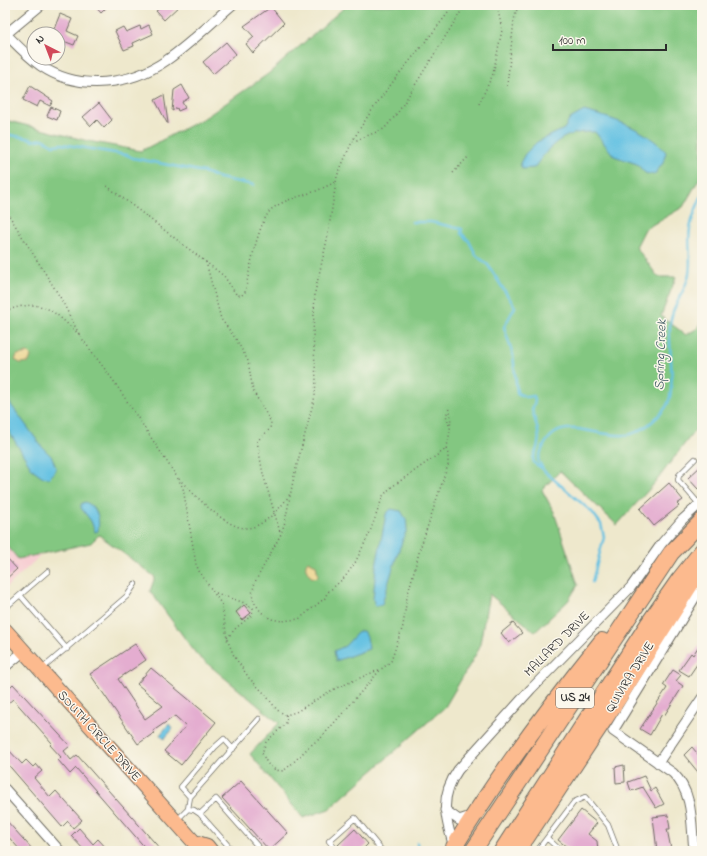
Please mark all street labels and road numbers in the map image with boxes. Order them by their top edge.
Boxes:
street label: MALLARD DRIVE [520,607,594,681]
street label: QUIVIRA DRIVE [601,638,659,716]
street label: SOUTH CIRCLE DRIVE [53,686,145,786]
road number: US 24 [556,688,594,708]

